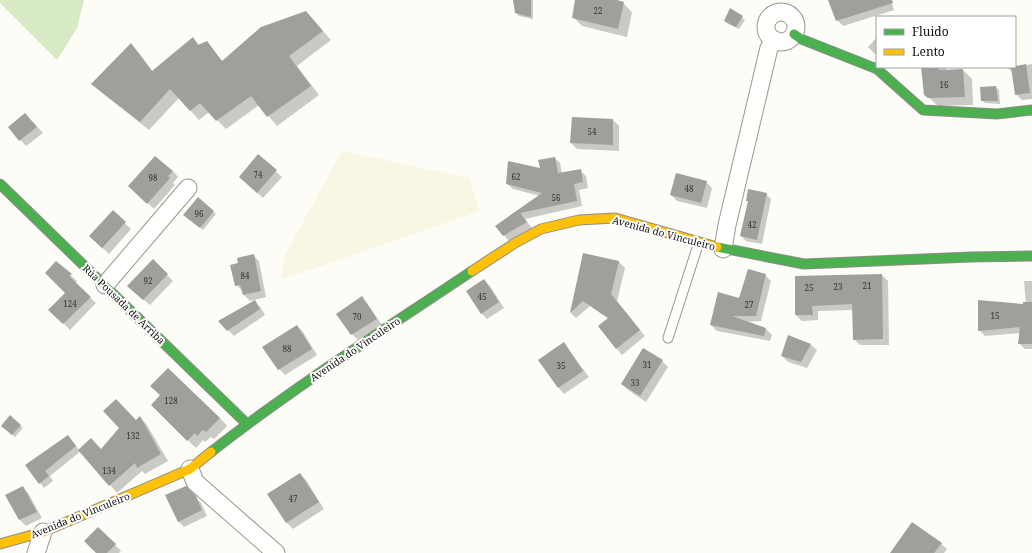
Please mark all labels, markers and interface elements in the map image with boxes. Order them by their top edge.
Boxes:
house number: 22 [594,5,602,16]
legend [876,16,1016,68]
text: Fluido [912,23,949,40]
text: Lento [912,43,945,60]
house number: 16 [940,79,949,90]
house number: 54 [588,126,597,137]
house number: 74 [254,169,263,180]
house number: 62 [512,171,520,182]
house number: 98 [149,172,158,183]
house number: 48 [685,183,694,194]
house number: 56 [552,192,561,203]
house number: 96 [195,208,204,219]
street label: Avenida do Vinculeiro [611,213,717,254]
house number: 42 [748,219,756,230]
street label: Rúa Pousada de Arriba [80,261,168,347]
house number: 84 [241,270,250,281]
house number: 92 [144,275,152,286]
house number: 21 [863,280,871,291]
house number: 23 [834,281,843,292]
house number: 25 [805,282,813,293]
house number: 45 [478,291,486,302]
house number: 124 [63,298,77,309]
house number: 27 [745,299,754,310]
house number: 15 [991,310,999,321]
house number: 70 [353,311,362,322]
street label: Avenida do Vinculeiro [307,313,403,384]
house number: 88 [283,343,292,354]
house number: 31 [643,359,651,370]
house number: 35 [557,360,565,371]
house number: 33 [631,377,640,388]
house number: 128 [164,395,178,406]
house number: 132 [126,430,140,441]
house number: 134 [102,465,116,476]
street label: Avenida do Vinculeiro [28,489,132,541]
house number: 47 [289,493,298,504]

